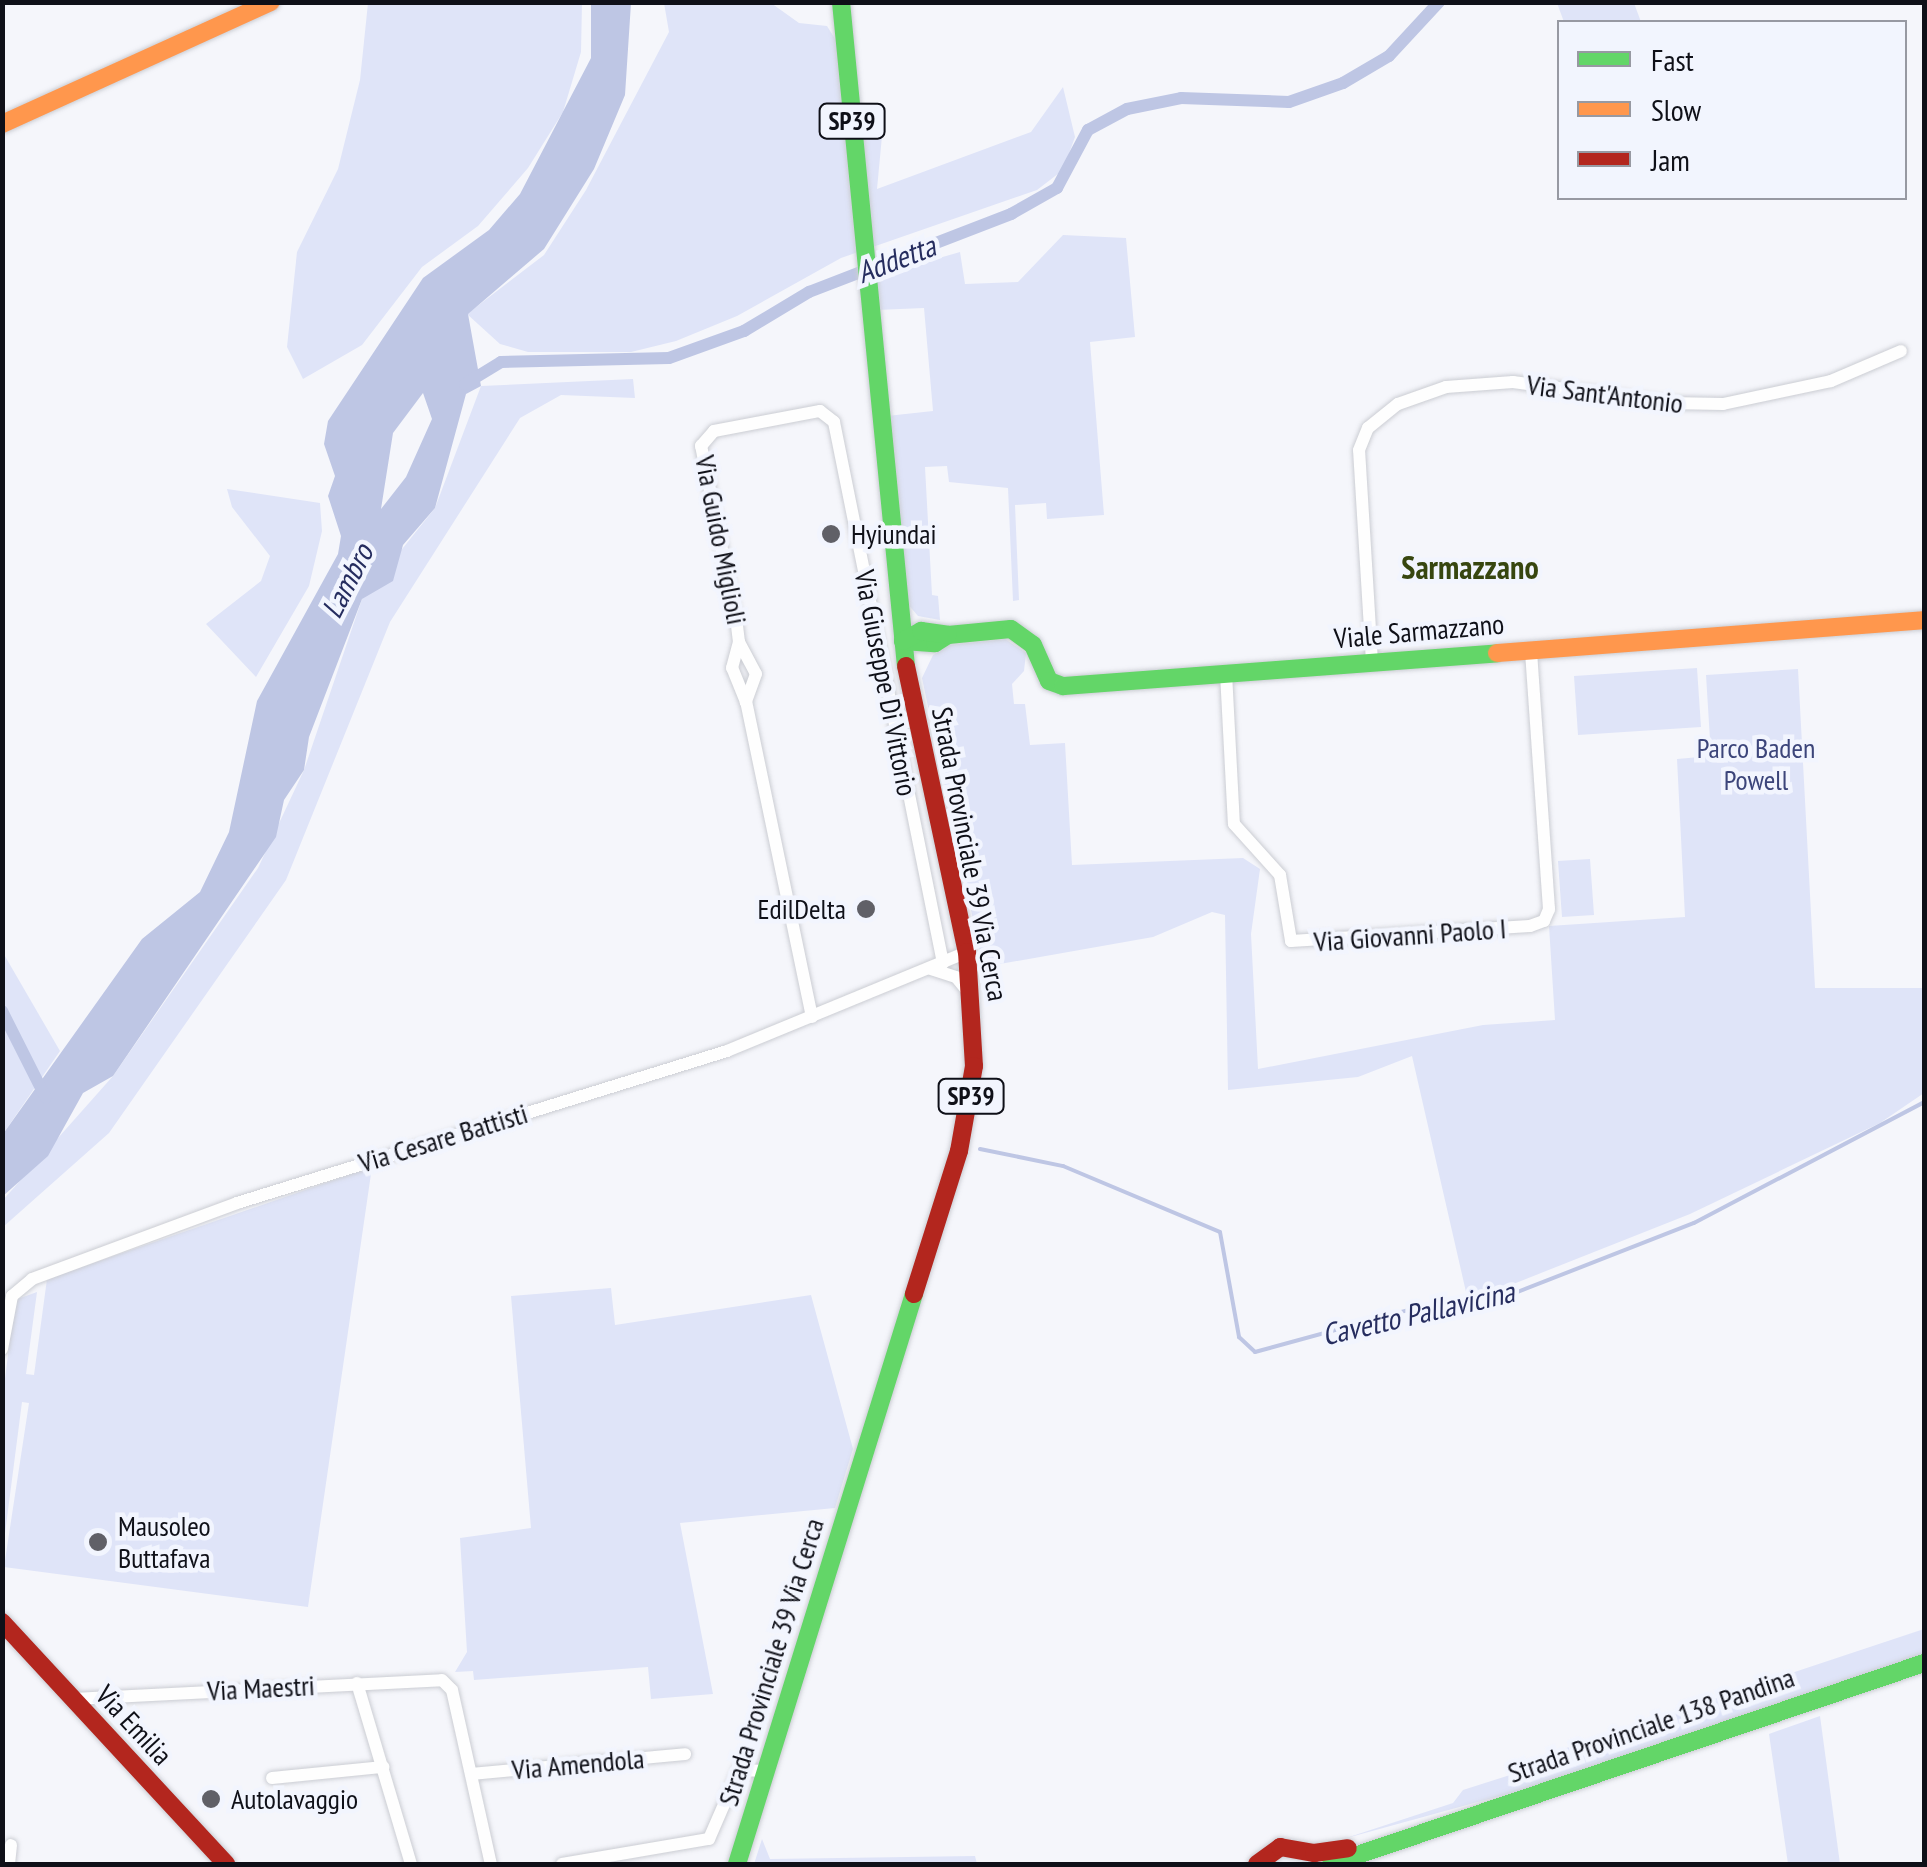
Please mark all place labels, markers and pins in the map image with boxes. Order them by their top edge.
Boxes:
place label: Hyiundai [851,517,936,551]
marker: Hyiundai [820,523,842,545]
place label: EdilDelta [758,892,846,926]
marker: EdilDelta [855,898,877,920]
place label: Mausoleo Buttafava [118,1509,211,1575]
marker: Mausoleo Buttafava [87,1531,109,1553]
place label: Autolavaggio [231,1782,358,1816]
marker: Autolavaggio [200,1788,222,1810]

